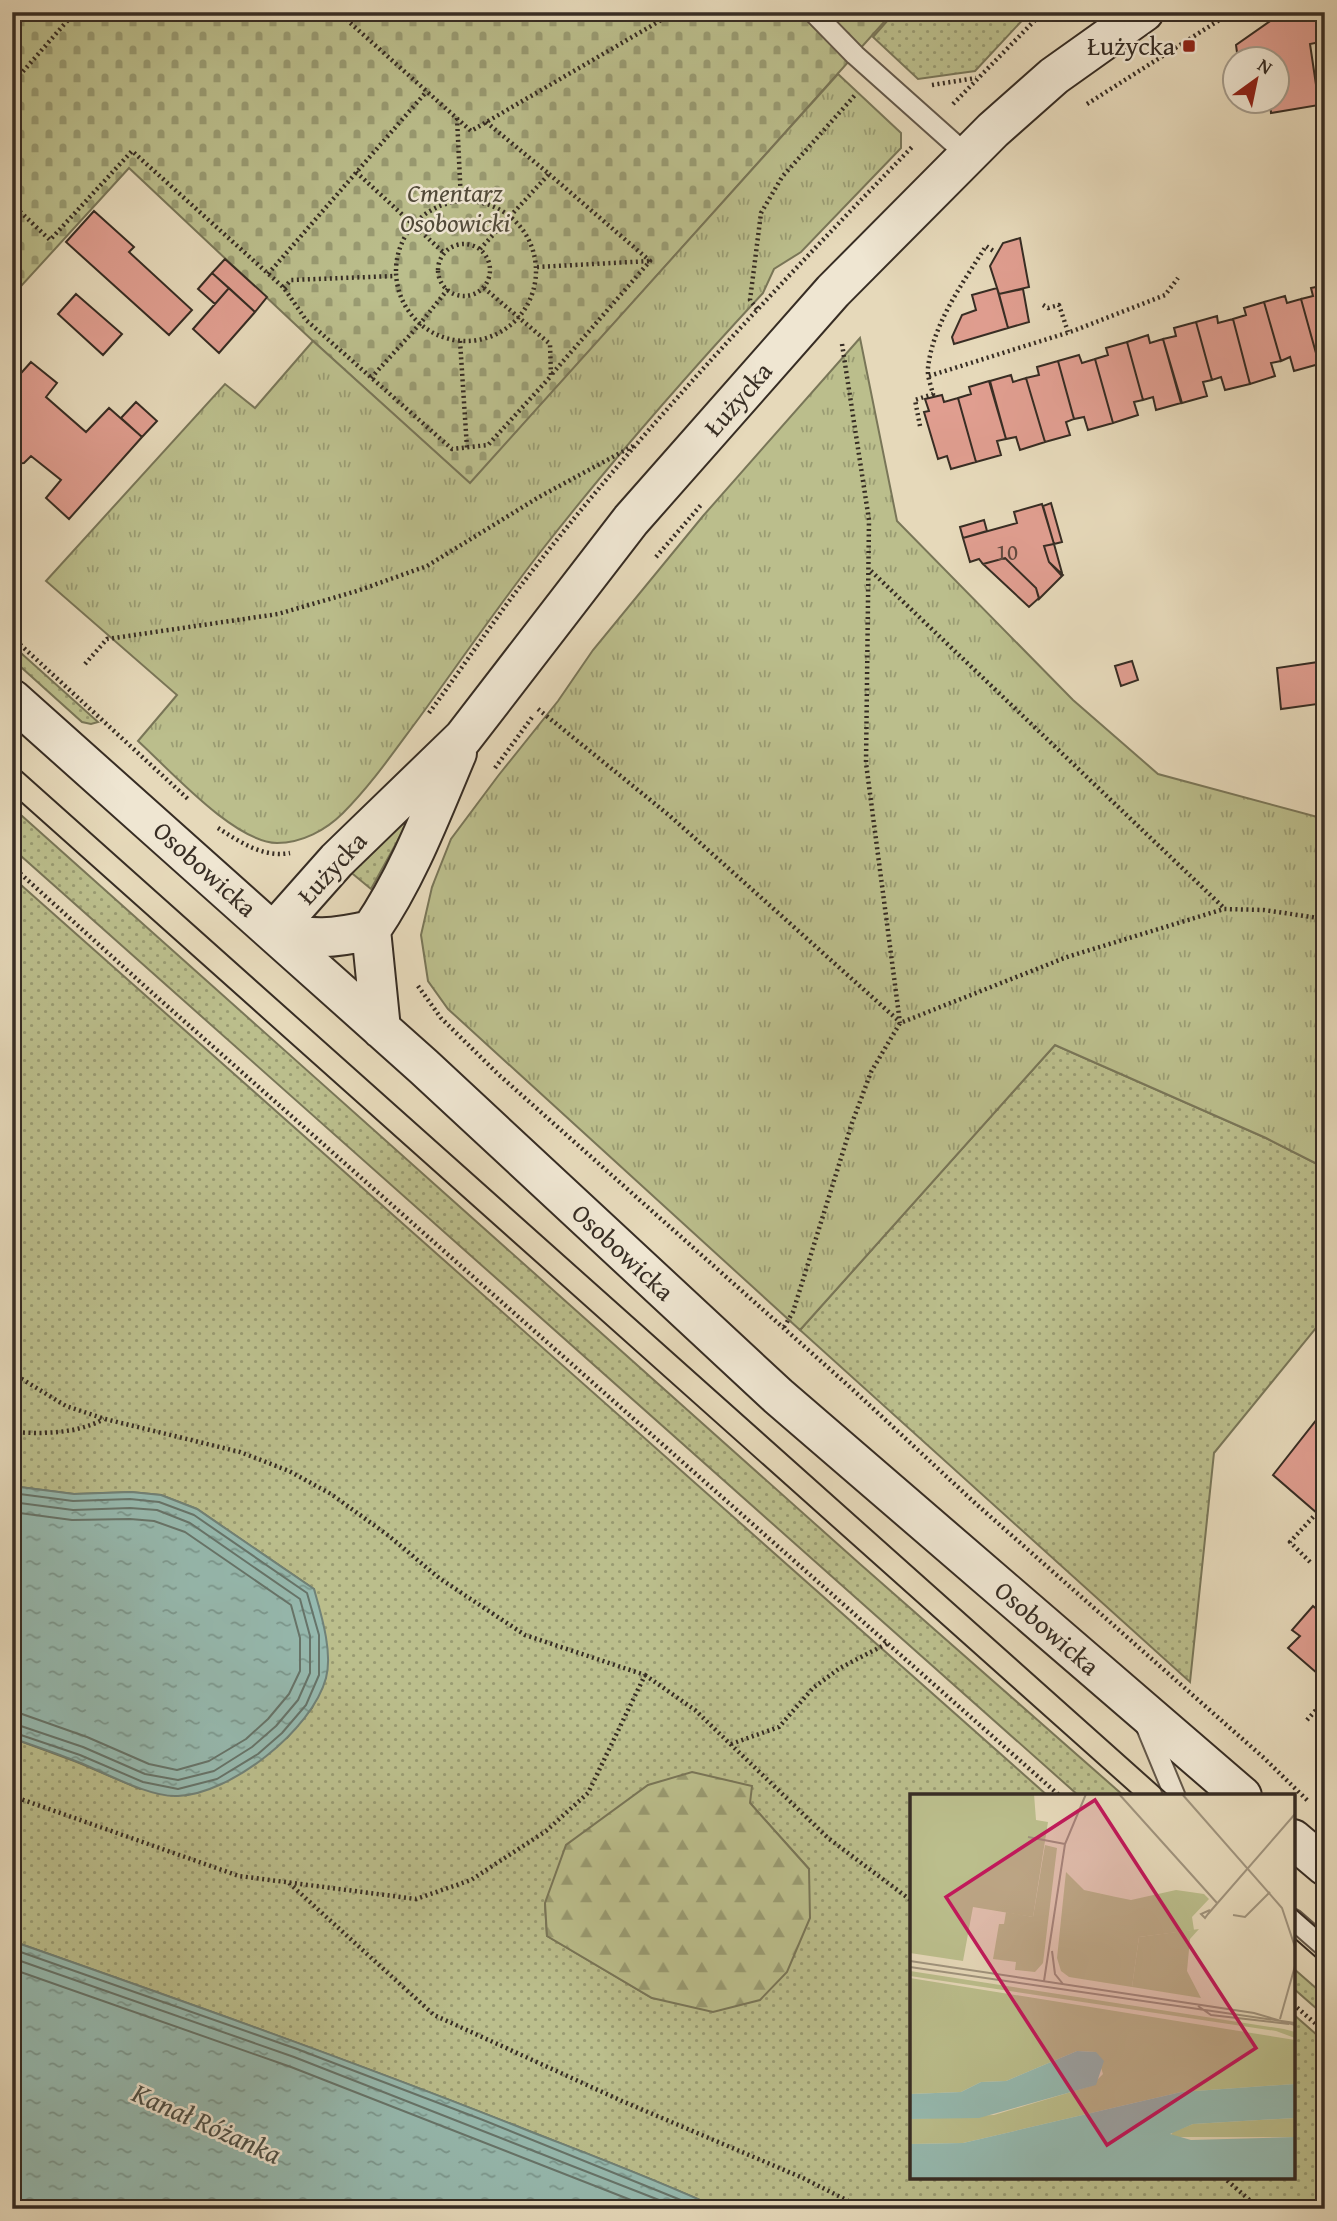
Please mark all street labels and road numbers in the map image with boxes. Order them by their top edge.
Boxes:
street label: Łużycka [694,352,782,445]
street label: Osobowicka [145,811,267,926]
street label: Łużycka [287,822,376,913]
street label: Osobowicka [563,1194,684,1310]
street label: Osobowicka [986,1571,1109,1685]

